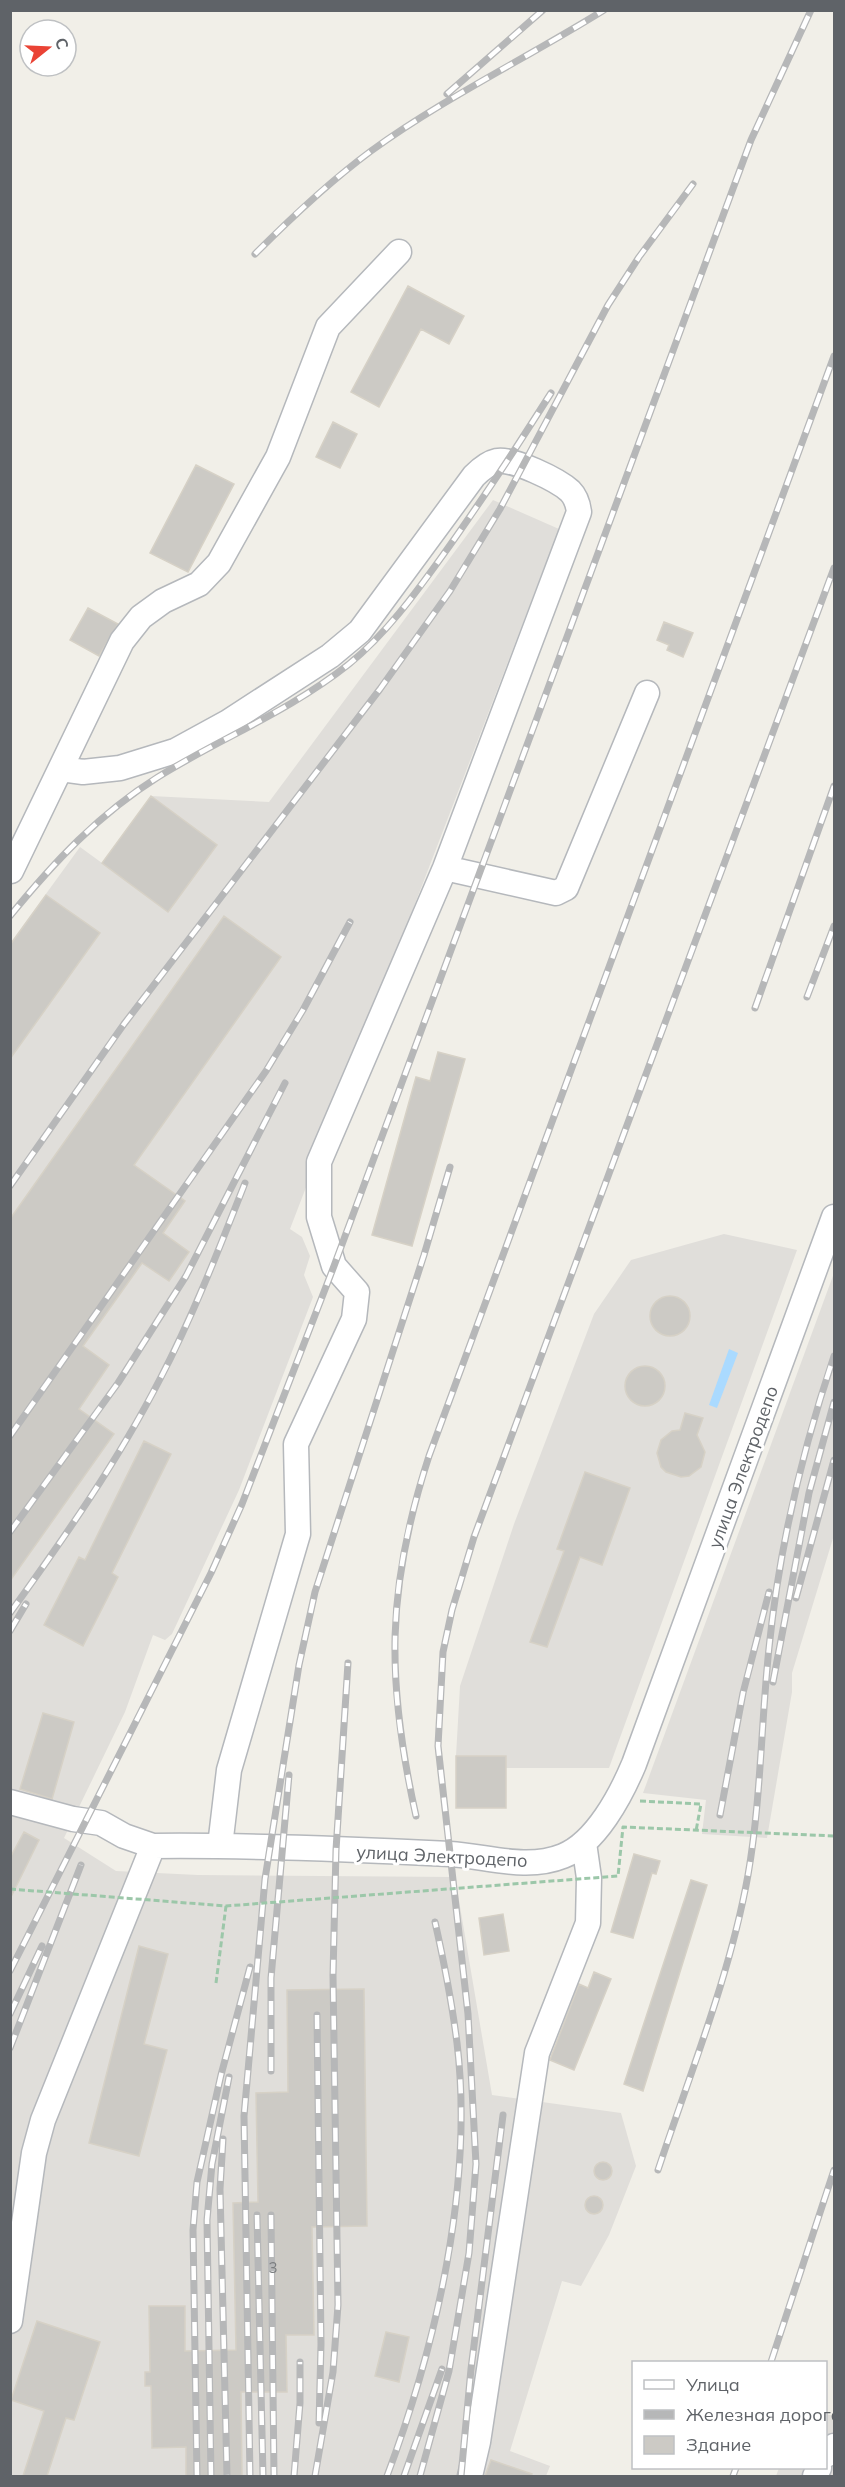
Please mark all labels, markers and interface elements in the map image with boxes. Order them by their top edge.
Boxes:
north arrow [18,18,78,78]
text: С [51,35,73,52]
street label: улица Электродепо [703,1383,783,1551]
street label: улица Электродепо [356,1840,528,1872]
house number: 3 [268,2258,278,2277]
legend [632,2361,827,2469]
text: Улица [685,2373,740,2396]
text: Железная дорога [686,2403,842,2426]
text: Здание [686,2433,751,2456]

